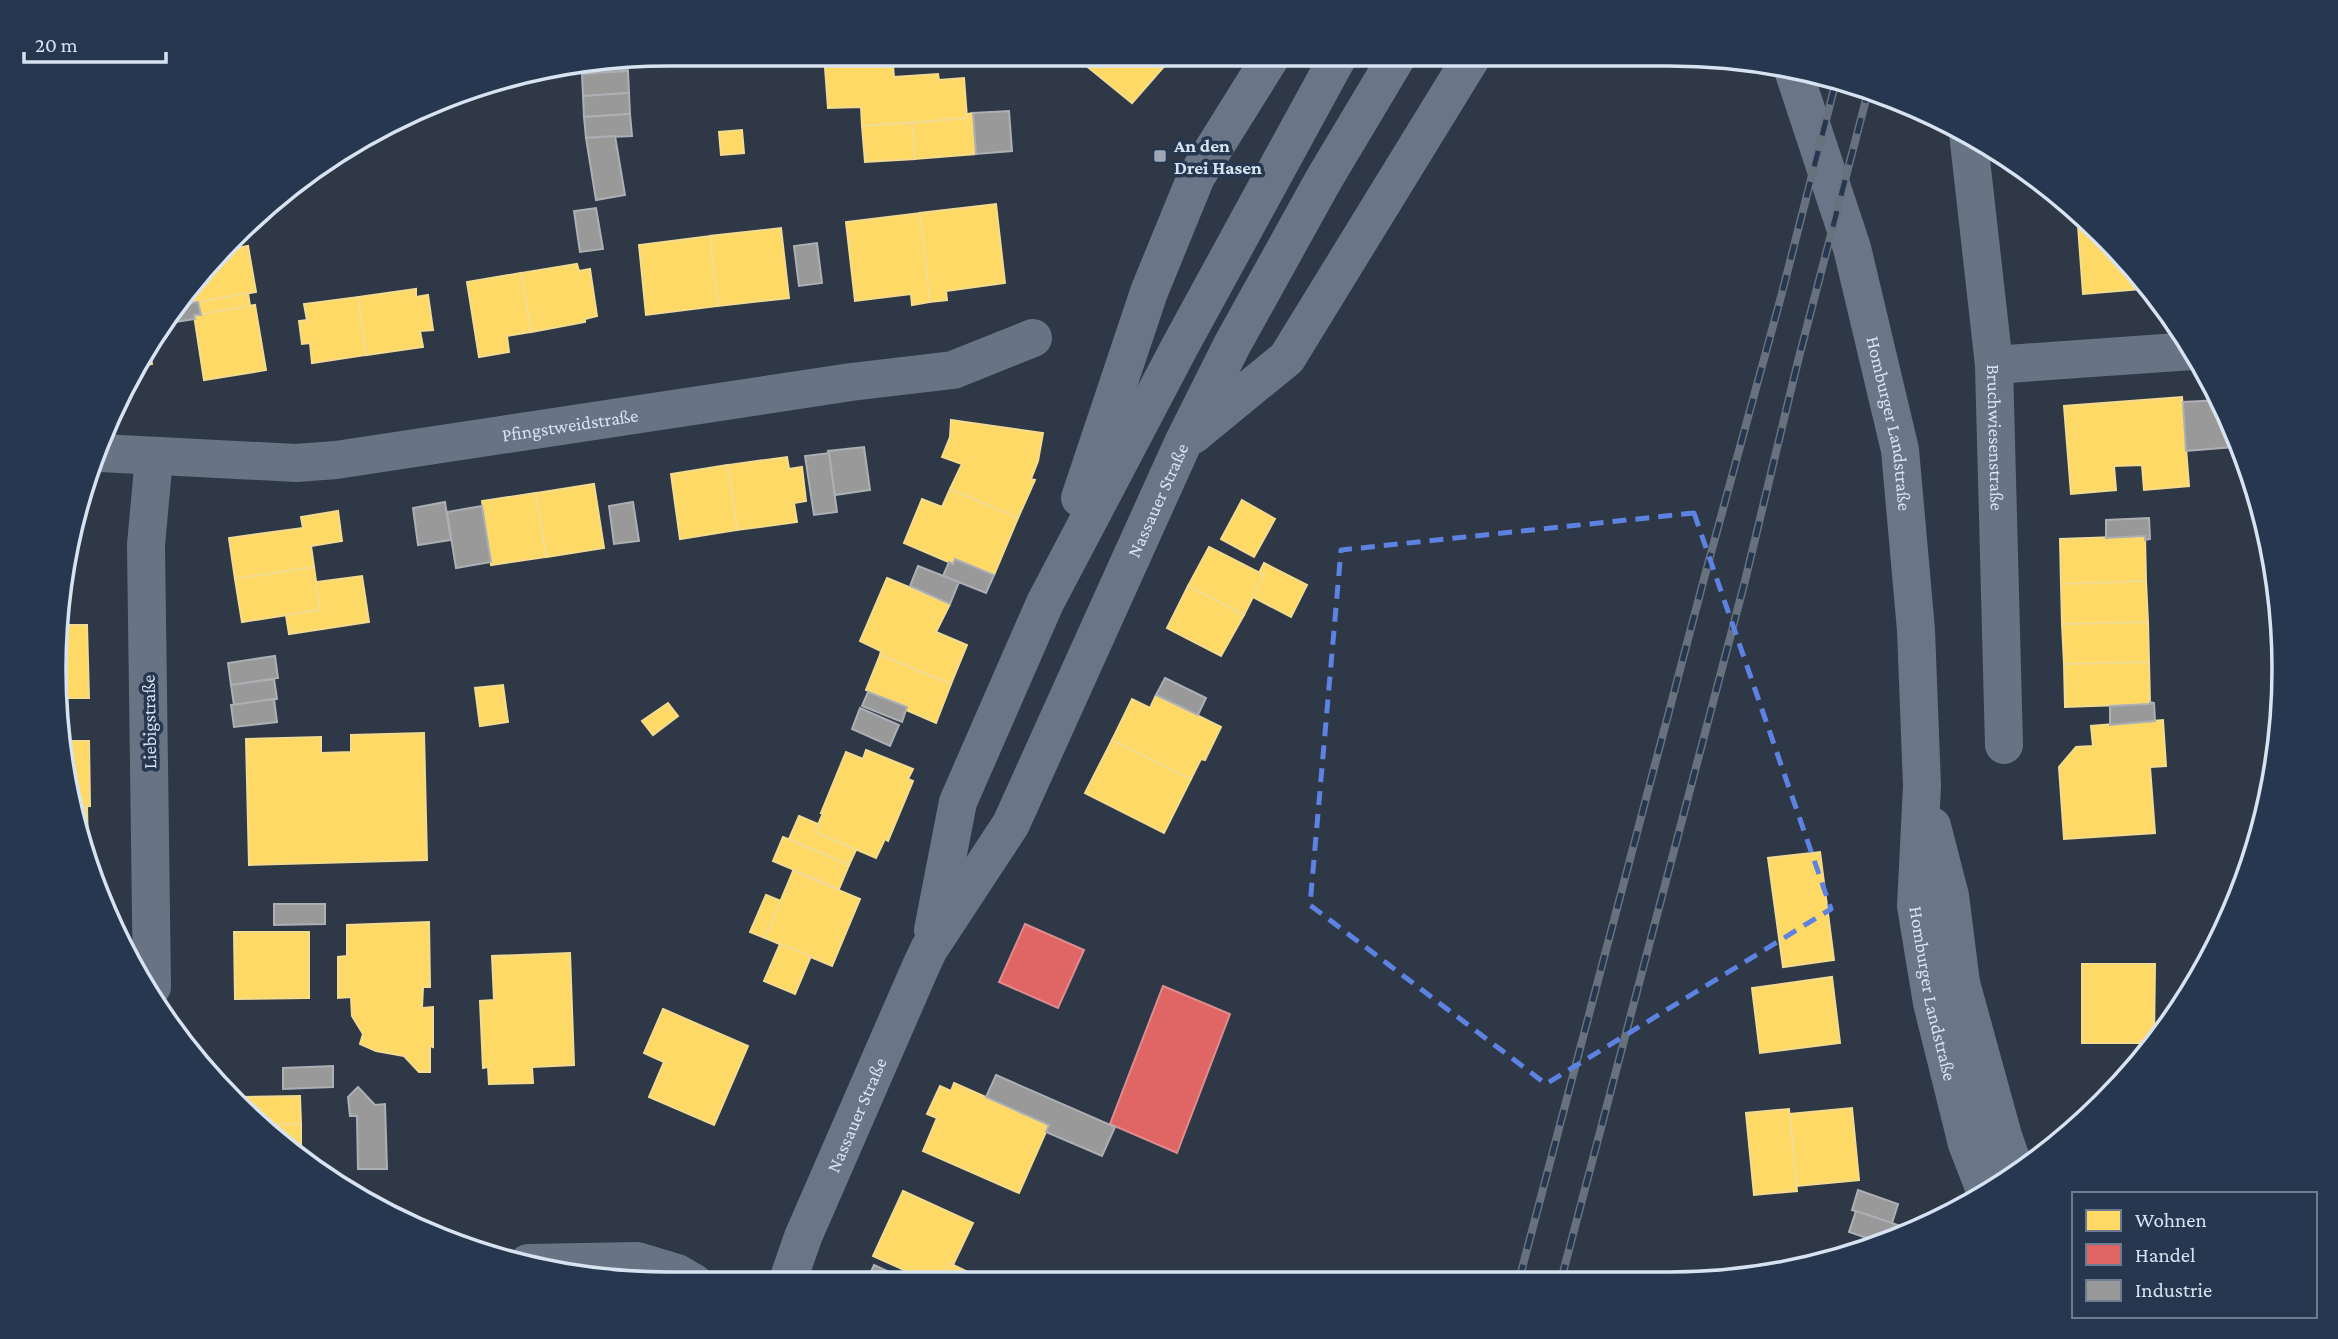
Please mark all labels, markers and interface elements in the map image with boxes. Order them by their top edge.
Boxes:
scale bar [24,21,166,65]
text: 20 m [35,33,78,57]
place label: An den Drei Hasen [1173,135,1262,178]
marker: An den Drei Hasen [1152,148,1168,164]
street label: Homburger Landstraße [1863,334,1916,512]
street label: Bruchwiesenstraße [1983,364,2008,511]
street label: Pfingstweidstraße [500,404,640,445]
street label: Nassauer Straße [1122,440,1192,560]
street label: Liebigstraße [138,675,160,769]
street label: Homburger Landstraße [1906,905,1961,1083]
street label: Nassauer Straße [822,1054,890,1175]
legend [2072,1192,2317,1318]
text: Wohnen [2135,1208,2207,1232]
text: Handel [2135,1243,2196,1267]
text: Industrie [2135,1278,2212,1302]

